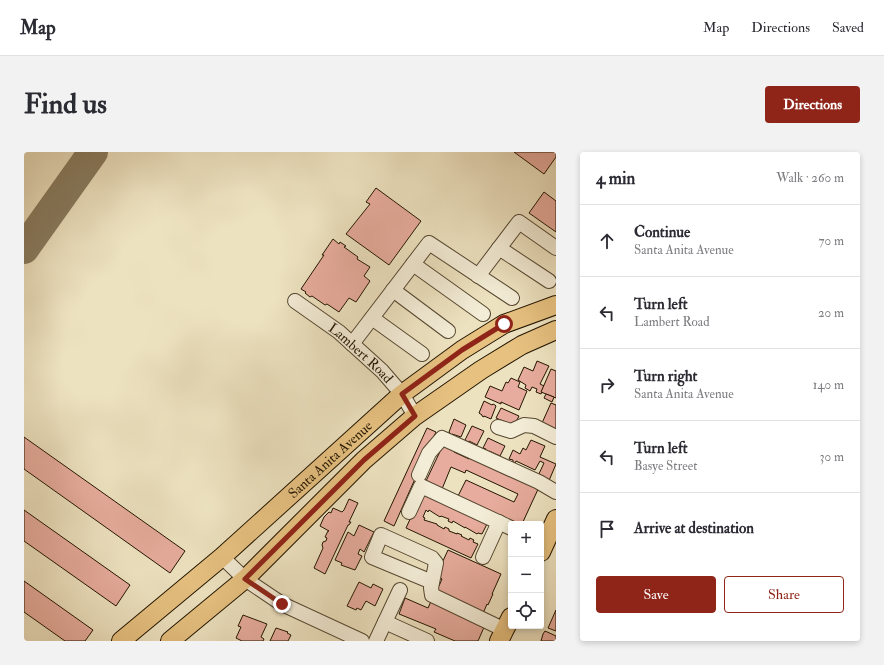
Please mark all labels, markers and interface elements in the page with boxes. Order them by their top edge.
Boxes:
text: Map [20,16,56,40]
text: Map [703,19,729,36]
text: Directions [751,19,810,36]
text: Saved [832,19,864,36]
button: Directions [765,86,860,123]
text: Find us [24,87,107,122]
text: 4 min [596,168,635,189]
text: Walk · 260 m [776,170,844,186]
text: Continue [634,223,690,242]
icon: ahead [596,230,618,252]
text: 70 m [819,233,844,249]
text: Santa Anita Avenue [634,242,734,258]
text: Turn left [634,295,688,314]
icon: left [596,302,618,324]
text: 20 m [818,305,844,321]
text: Lambert Road [634,314,710,330]
route start [495,315,513,333]
street label: Lambert Road [325,319,397,387]
text: Turn right [634,367,697,386]
icon: right [596,374,618,396]
text: 140 m [813,377,844,393]
text: Santa Anita Avenue [634,386,734,402]
street label: Santa Anita Avenue [285,417,376,502]
text: Turn left [634,439,688,458]
icon: left [596,446,618,468]
text: 30 m [820,449,844,465]
text: Basye Street [634,458,697,474]
icon: arrive [596,518,618,540]
text: Arrive at destination [634,519,754,538]
map controls [508,521,544,629]
button: + [508,521,544,557]
button: − [508,557,544,593]
button: Save [596,576,716,613]
button: Share [724,576,844,613]
button: locate [508,593,544,629]
route end [273,595,291,613]

